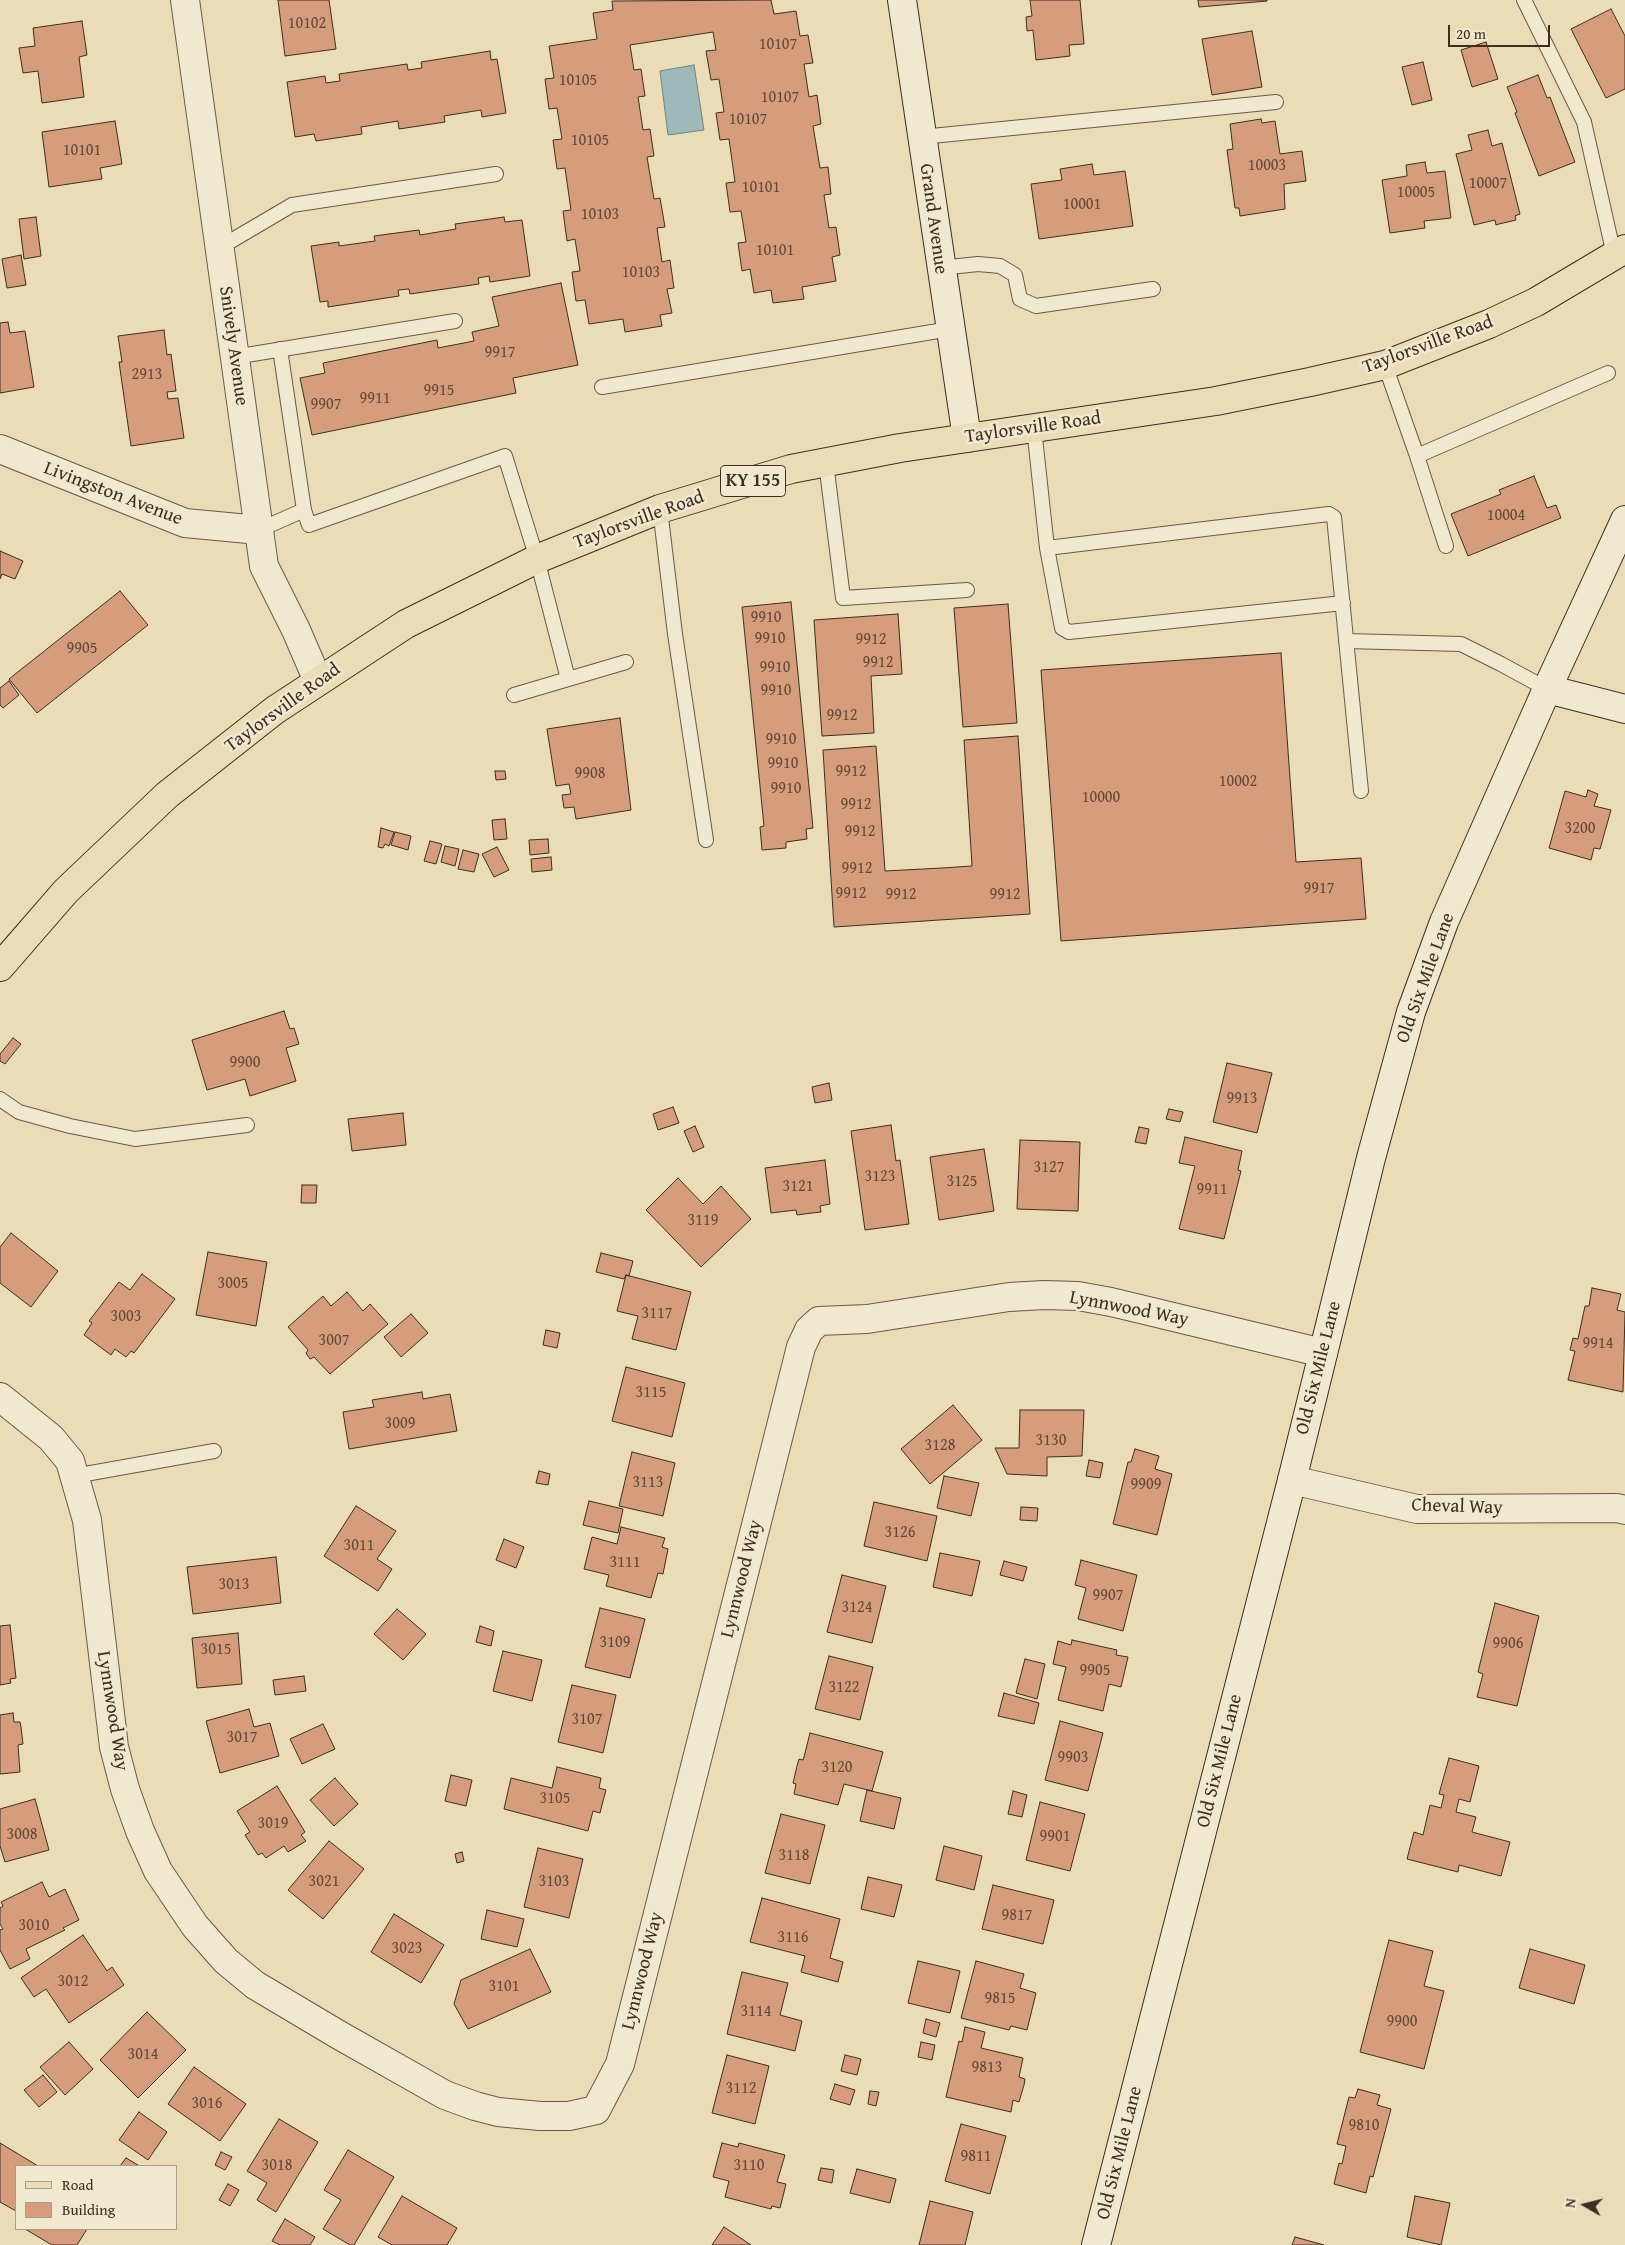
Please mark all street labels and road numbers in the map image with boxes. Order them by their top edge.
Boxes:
street label: Grand Avenue [914,162,952,276]
street label: Snively Avenue [213,285,253,407]
street label: Taylorsville Road [1360,311,1496,379]
street label: Taylorsville Road [964,407,1102,449]
street label: Livingston Avenue [40,457,186,531]
road number: KY 155 [720,466,786,496]
street label: Taylorsville Road [571,486,707,554]
street label: Taylorsville Road [221,658,345,758]
street label: Old Six Mile Lane [1392,910,1460,1046]
street label: Lynnwood Way [1068,1286,1190,1332]
street label: Old Six Mile Lane [1291,1299,1347,1437]
street label: Cheval Way [1411,1494,1503,1520]
street label: Lynnwood Way [716,1518,768,1640]
street label: Lynnwood Way [91,1650,133,1772]
street label: Old Six Mile Lane [1192,1692,1248,1830]
street label: Lynnwood Way [617,1910,669,2032]
street label: Old Six Mile Lane [1092,2084,1148,2222]

